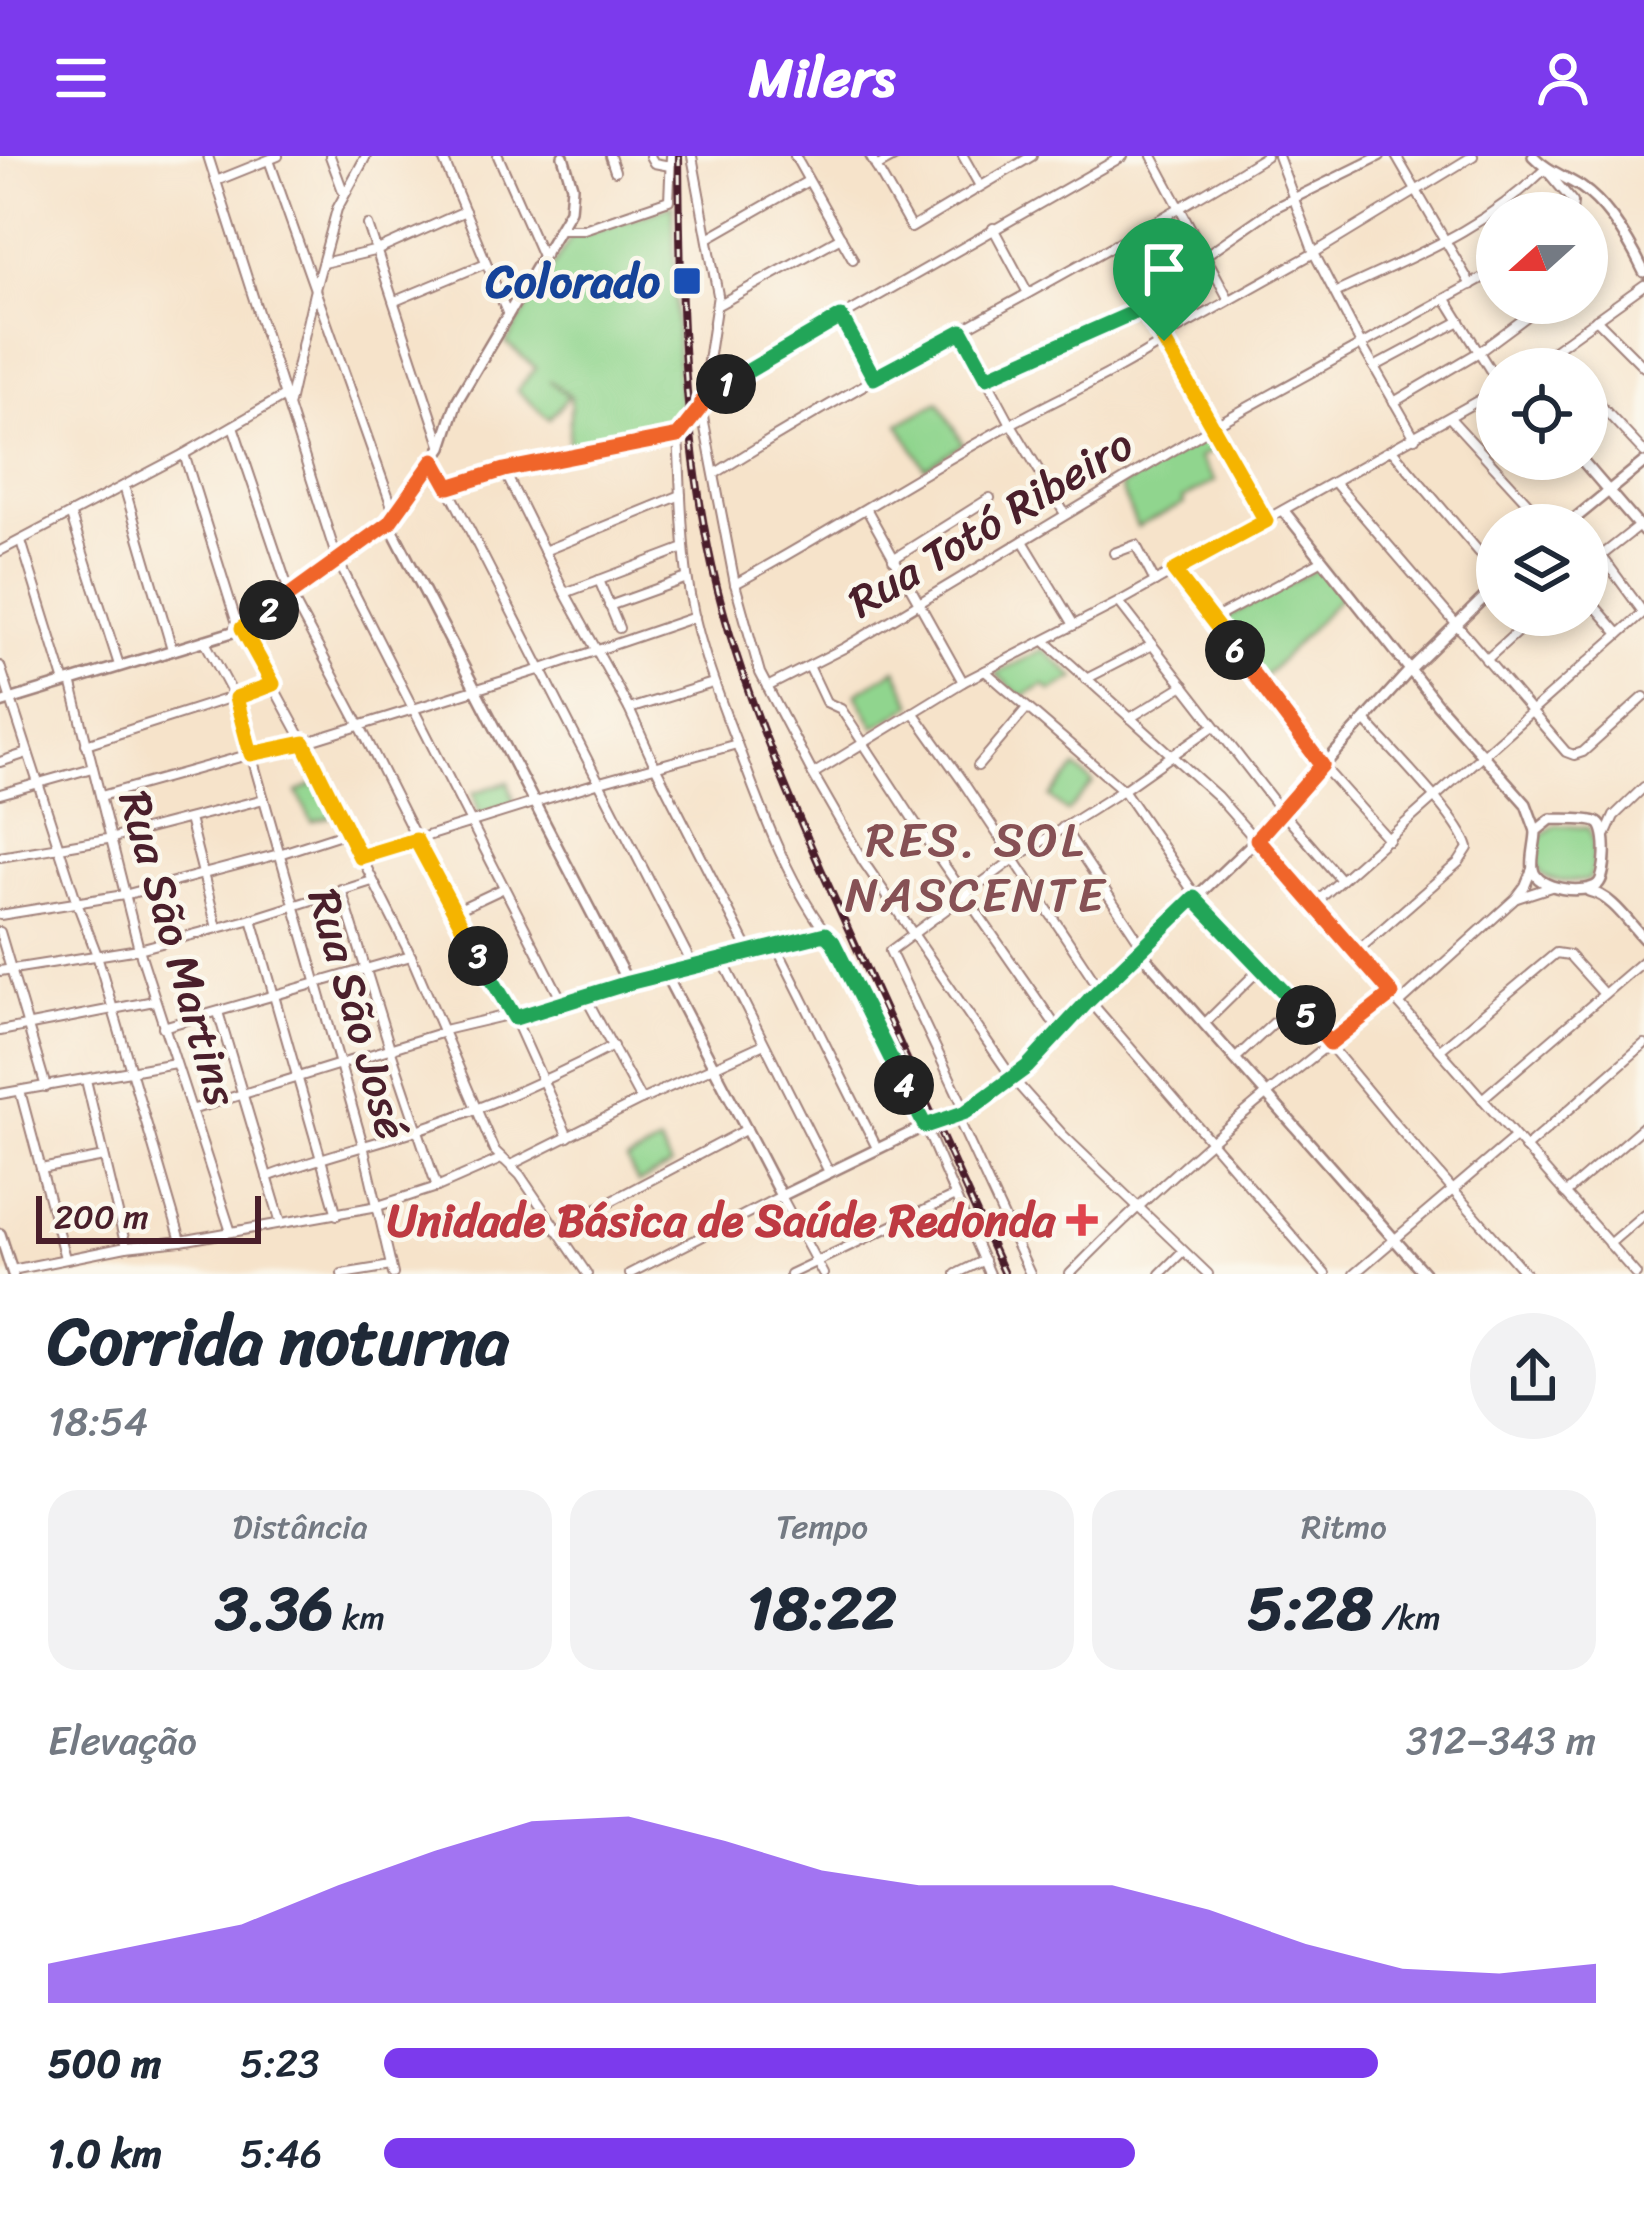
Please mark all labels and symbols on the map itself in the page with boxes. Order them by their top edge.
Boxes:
north arrow [1476,192,1608,324]
pin [1113,218,1215,341]
place label: Colorado [485,242,660,322]
marker: Colorado [671,265,703,297]
pin: 1 [696,354,756,414]
street label: Rua Totó Ribeiro [832,406,1149,640]
pin: 2 [239,580,299,640]
pin: 6 [1205,620,1265,680]
street label: Rua São Martins [95,781,261,1116]
district label: RES. SOL NASCENTE [845,797,1107,937]
street label: Rua São José [284,879,432,1149]
pin: 3 [448,926,508,986]
pin: 5 [1276,985,1336,1045]
pin: 4 [874,1055,934,1115]
place label: Unidade Básica de Saúde Redonda [387,1181,1056,1261]
scale bar [36,1190,261,1243]
marker: Unidade Básica de Saúde Redonda [1066,1204,1098,1236]

